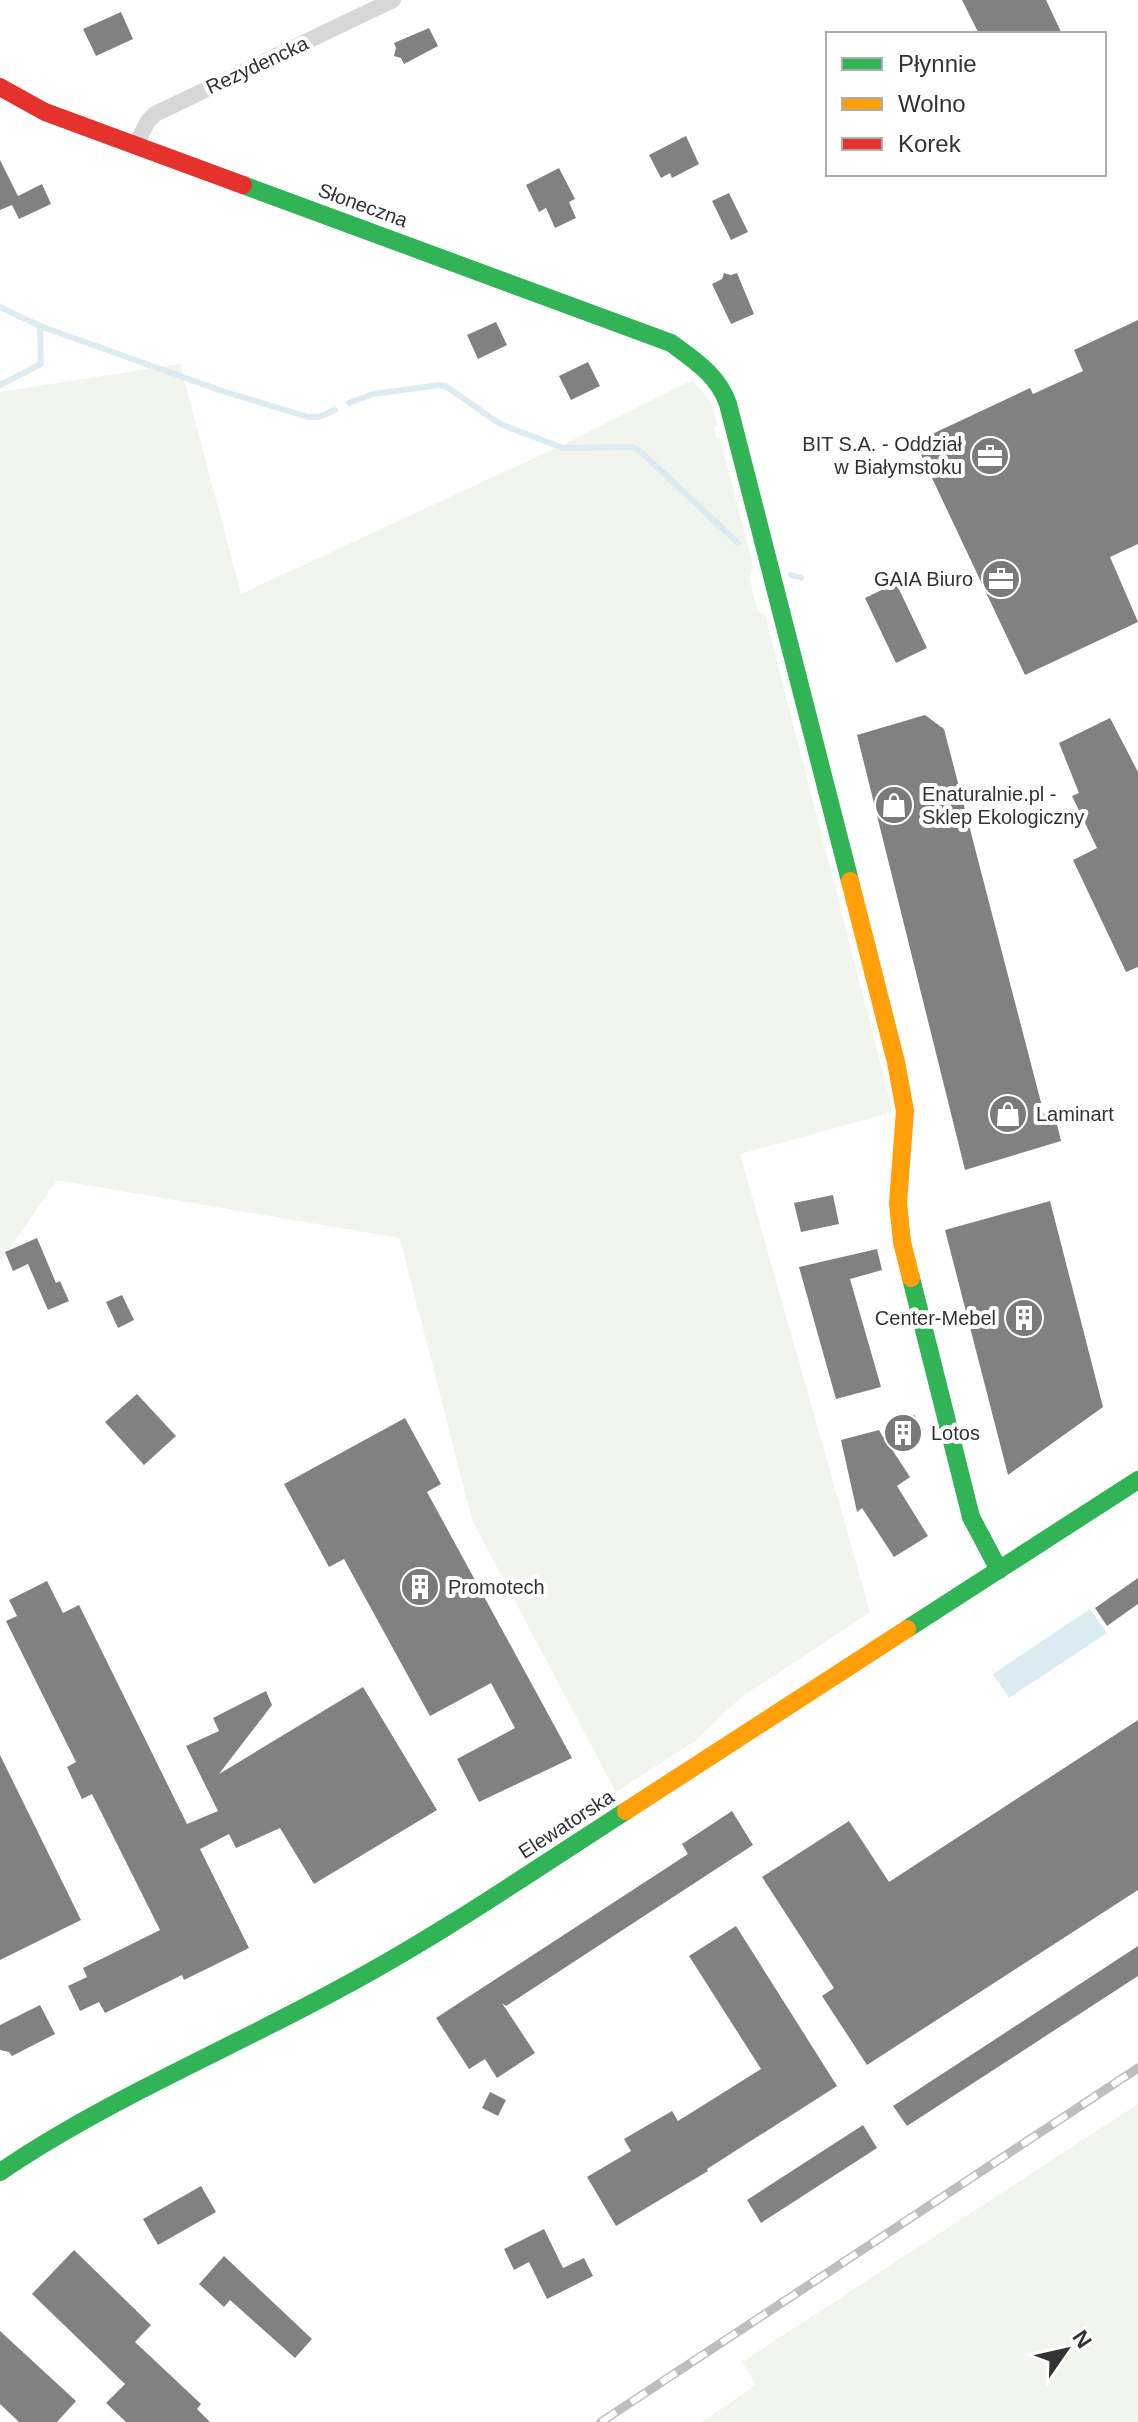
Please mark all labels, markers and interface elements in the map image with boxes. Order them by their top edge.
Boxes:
street label: Rezydencka [202,31,312,98]
legend [826,32,1106,176]
text: Płynnie [898,50,977,77]
text: Wolno [898,90,966,117]
text: Korek [898,130,962,157]
street label: Słoneczna [315,179,411,232]
place label: BIT S.A. - Oddział w Białymstoku [802,433,963,478]
office icon: BIT S.A. - Oddział w Białymstoku [969,435,1011,477]
office icon: GAIA Biuro [980,558,1022,600]
place label: GAIA Biuro [874,568,973,590]
place label: Enaturalnie.pl - Sklep Ekologiczny [922,783,1084,828]
shop icon: Enaturalnie.pl - Sklep Ekologiczny [873,784,915,826]
shop icon: Laminart [987,1093,1029,1135]
place label: Laminart [1036,1103,1114,1125]
building icon: Center-Mebel [1003,1297,1045,1339]
place label: Center-Mebel [875,1307,996,1329]
building icon: Lotos [882,1412,924,1454]
place label: Lotos [931,1422,980,1444]
building icon: Promotech [399,1566,441,1608]
place label: Promotech [448,1576,545,1598]
street label: Elewatorska [514,1785,618,1863]
north arrow [1026,2310,1106,2390]
text: N [1067,2326,1097,2353]

